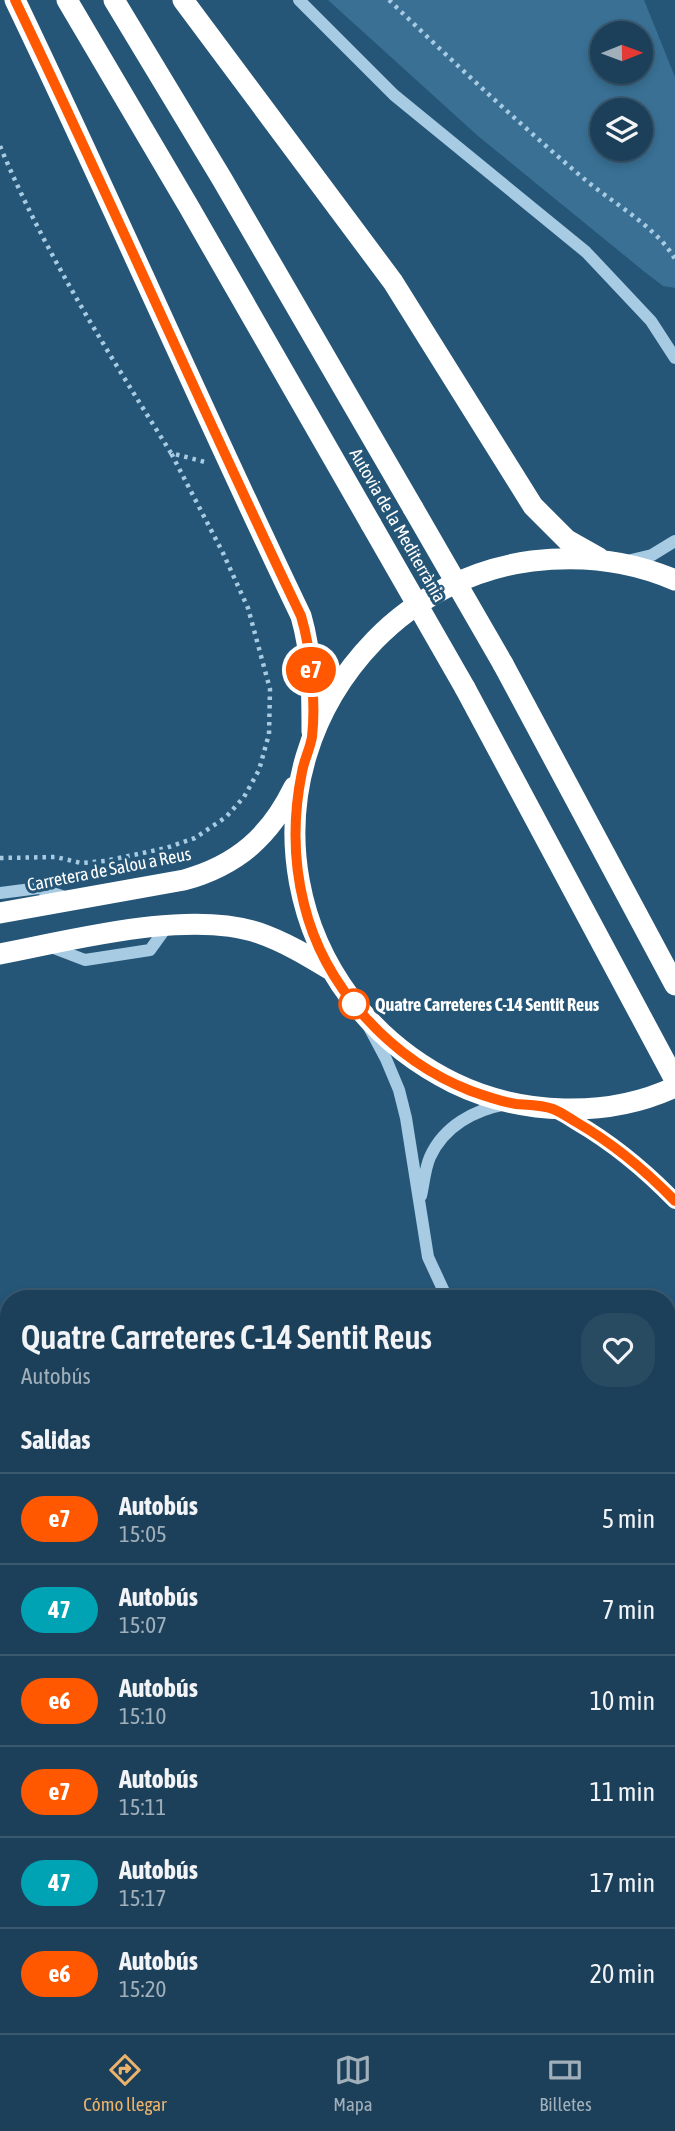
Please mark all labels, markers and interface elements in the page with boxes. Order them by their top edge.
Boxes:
north arrow [590,21,653,84]
map controls [590,21,653,161]
button: layers [590,98,653,161]
street label: Autovia de la Mediterrània [345,444,451,606]
line badge: e7 [280,647,342,693]
text: e7 [300,656,322,683]
street label: Carretera de Salou a Reus [25,843,193,895]
marker: Quatre Carreteres C-14 Sentit Reus [339,989,369,1019]
place label: Quatre Carreteres C-14 Sentit Reus [375,994,600,1015]
button: heart [581,1313,655,1387]
text: Quatre Carreteres C-14 Sentit Reus [21,1318,432,1356]
text: Autobús [21,1363,91,1389]
text: Salidas [21,1425,90,1455]
text: Autobús [119,1491,198,1521]
text: 5 min [602,1504,655,1534]
text: e7 [48,1505,71,1532]
text: 15:05 [119,1521,167,1547]
text: Autobús [119,1582,198,1612]
text: 7 min [602,1595,655,1625]
text: 47 [48,1596,71,1623]
text: 15:07 [119,1612,167,1638]
text: Autobús [119,1673,198,1703]
text: 10 min [590,1686,655,1716]
text: e6 [48,1687,71,1714]
text: 15:10 [119,1703,166,1729]
text: Autobús [119,1764,198,1794]
text: 11 min [590,1777,655,1807]
text: e7 [48,1778,71,1805]
text: 15:11 [119,1794,166,1820]
text: Autobús [119,1855,198,1885]
text: 17 min [590,1868,655,1898]
text: 47 [48,1869,71,1896]
text: 15:17 [119,1885,166,1911]
text: Autobús [119,1946,198,1976]
text: 20 min [590,1959,655,1989]
text: e6 [48,1960,71,1987]
text: 15:20 [119,1976,166,2002]
tab: Cómo llegar [83,2051,167,2115]
tab: Mapa [333,2051,373,2115]
tab: Billetes [539,2051,592,2115]

